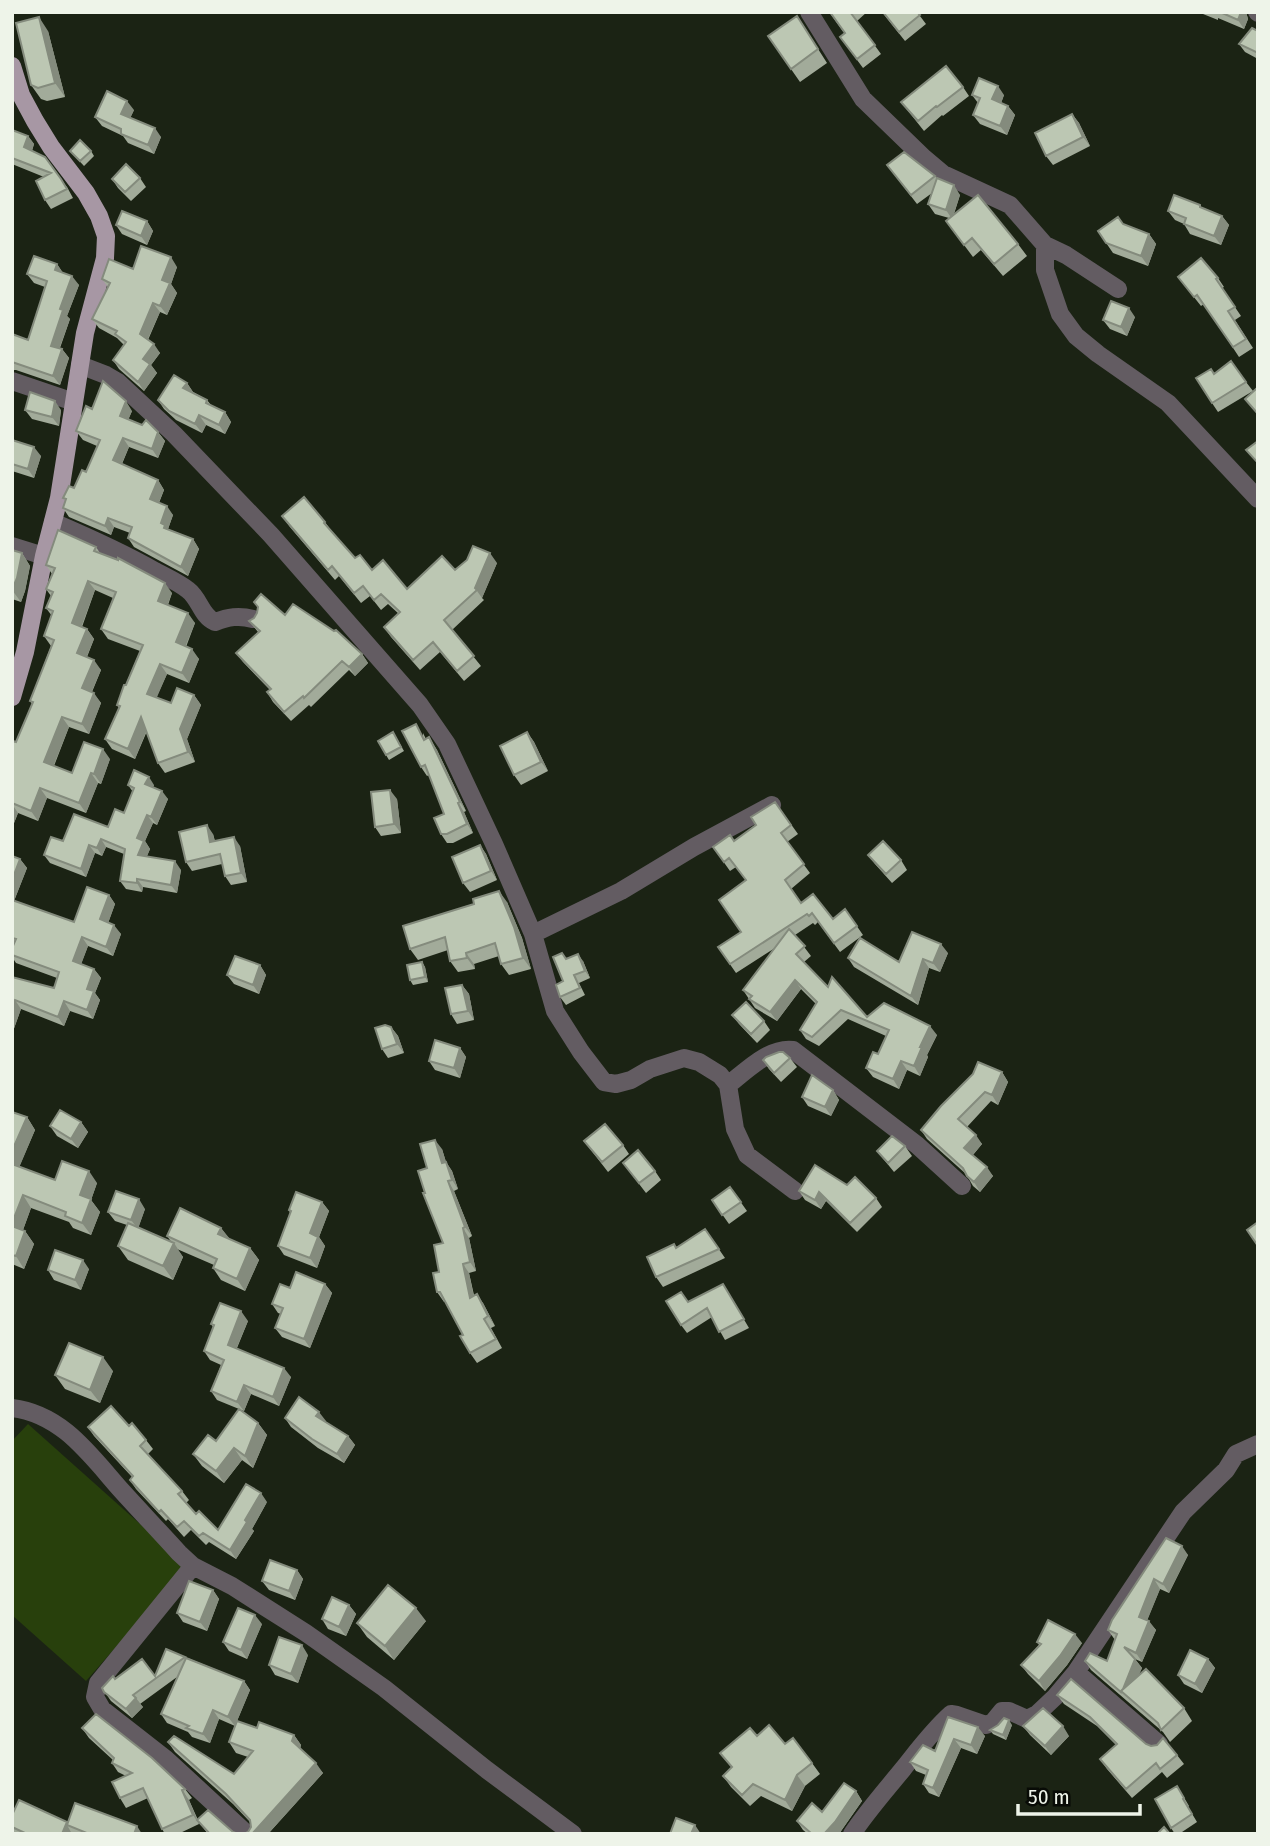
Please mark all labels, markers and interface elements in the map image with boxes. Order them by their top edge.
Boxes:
scale bar [1018,1772,1140,1816]
text: 50 m [1028,1784,1070,1810]

